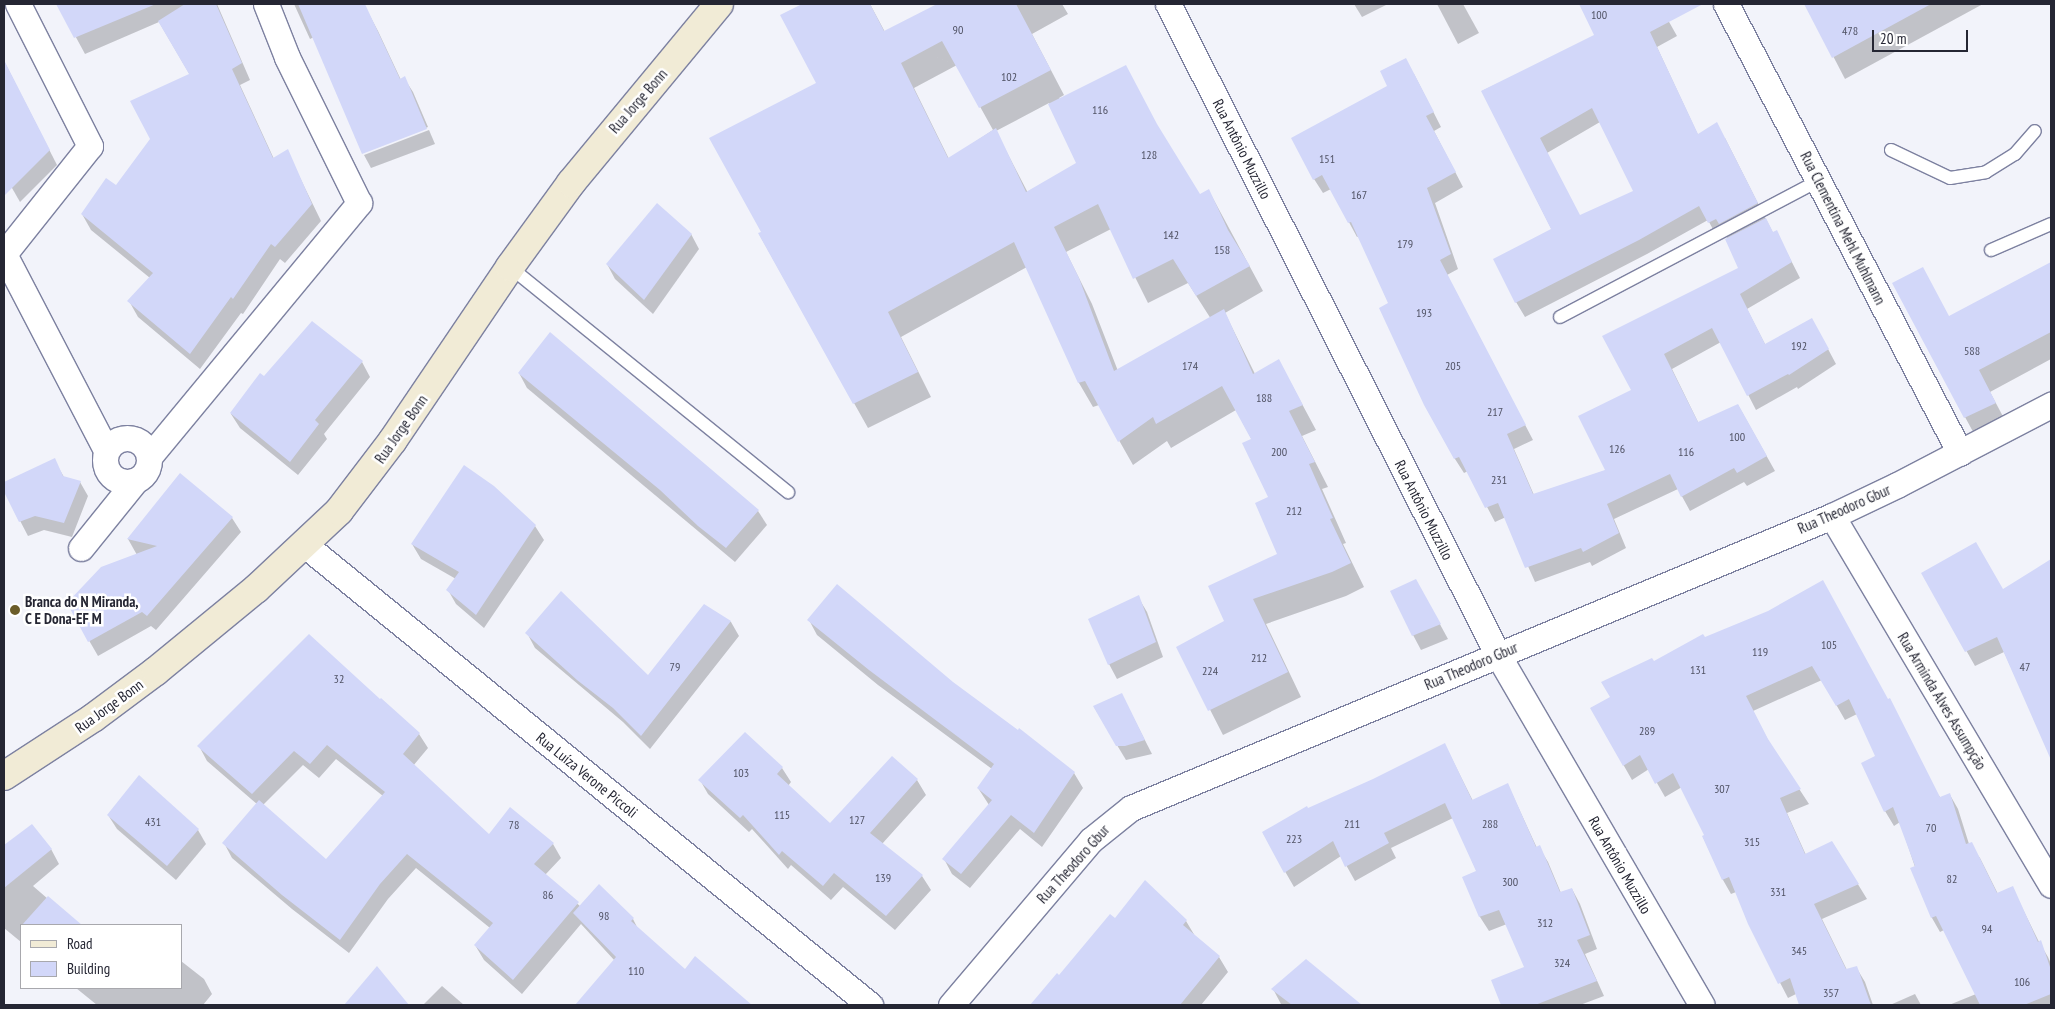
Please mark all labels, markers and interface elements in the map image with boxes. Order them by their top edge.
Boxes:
house number: 100 [1591,8,1607,22]
scale bar [1875,20,1971,52]
house number: 90 [953,23,963,37]
house number: 478 [1842,24,1858,38]
text: 20 m [1880,29,1906,48]
street label: Rua Jorge Bonn [605,65,671,137]
house number: 102 [1001,70,1017,84]
street label: Rua Antônio Muzzillo [1209,96,1275,202]
house number: 116 [1092,103,1108,117]
house number: 128 [1141,148,1157,162]
street label: Rua Clementina Mehl Muhlmann [1797,149,1889,307]
house number: 151 [1319,152,1335,166]
house number: 167 [1351,188,1367,202]
house number: 142 [1163,228,1179,242]
house number: 179 [1397,237,1413,251]
house number: 158 [1214,243,1230,257]
house number: 193 [1416,306,1432,320]
house number: 192 [1791,339,1807,353]
house number: 588 [1964,344,1980,358]
house number: 174 [1182,359,1198,373]
house number: 205 [1445,359,1461,373]
street label: Rua Jorge Bonn [371,391,431,467]
house number: 188 [1256,391,1272,405]
house number: 217 [1487,405,1503,419]
house number: 100 [1729,430,1745,444]
house number: 126 [1609,442,1625,456]
house number: 200 [1271,445,1287,459]
house number: 116 [1678,445,1694,459]
street label: Rua Antônio Muzzillo [1391,457,1457,563]
house number: 231 [1491,473,1507,487]
street label: Rua Theodoro Gbur [1795,480,1893,538]
house number: 212 [1286,504,1302,518]
place label: Branca do N Miranda, C E Dona-EF M [25,592,139,627]
marker: Branca do N Miranda, C E Dona-EF M [9,604,21,616]
street label: Rua Arminda Alves Assumpção [1894,629,1990,773]
street label: Rua Theodoro Gbur [1421,638,1521,694]
house number: 105 [1821,638,1837,652]
house number: 119 [1752,645,1768,659]
house number: 212 [1251,651,1267,665]
house number: 79 [670,660,680,674]
house number: 47 [2020,660,2030,674]
house number: 131 [1690,663,1706,677]
house number: 224 [1202,664,1218,678]
house number: 32 [334,672,344,686]
street label: Rua Jorge Bonn [71,675,147,737]
house number: 289 [1639,724,1655,738]
street label: Rua Luíza Verone Piccoli [533,728,641,822]
house number: 103 [733,766,749,780]
house number: 307 [1714,782,1730,796]
house number: 115 [774,808,790,822]
house number: 127 [849,813,865,827]
street label: Rua Antônio Muzzillo [1585,813,1655,917]
house number: 431 [145,815,161,829]
house number: 211 [1344,817,1360,831]
house number: 288 [1482,817,1498,831]
house number: 78 [509,818,519,832]
street label: Rua Theodoro Gbur [1033,821,1113,907]
house number: 70 [1926,821,1936,835]
house number: 223 [1286,832,1302,846]
house number: 315 [1744,835,1760,849]
house number: 139 [875,871,891,885]
house number: 82 [1947,872,1957,886]
house number: 300 [1502,875,1518,889]
house number: 331 [1770,885,1786,899]
house number: 86 [543,888,553,902]
house number: 98 [599,909,609,923]
house number: 312 [1537,916,1553,930]
house number: 94 [1982,922,1992,936]
legend [20,924,182,989]
text: Road [67,934,93,953]
house number: 345 [1791,944,1807,958]
house number: 324 [1554,956,1570,970]
text: Building [67,959,110,978]
house number: 110 [628,964,644,978]
house number: 106 [2014,975,2030,989]
house number: 357 [1823,986,1839,1000]

